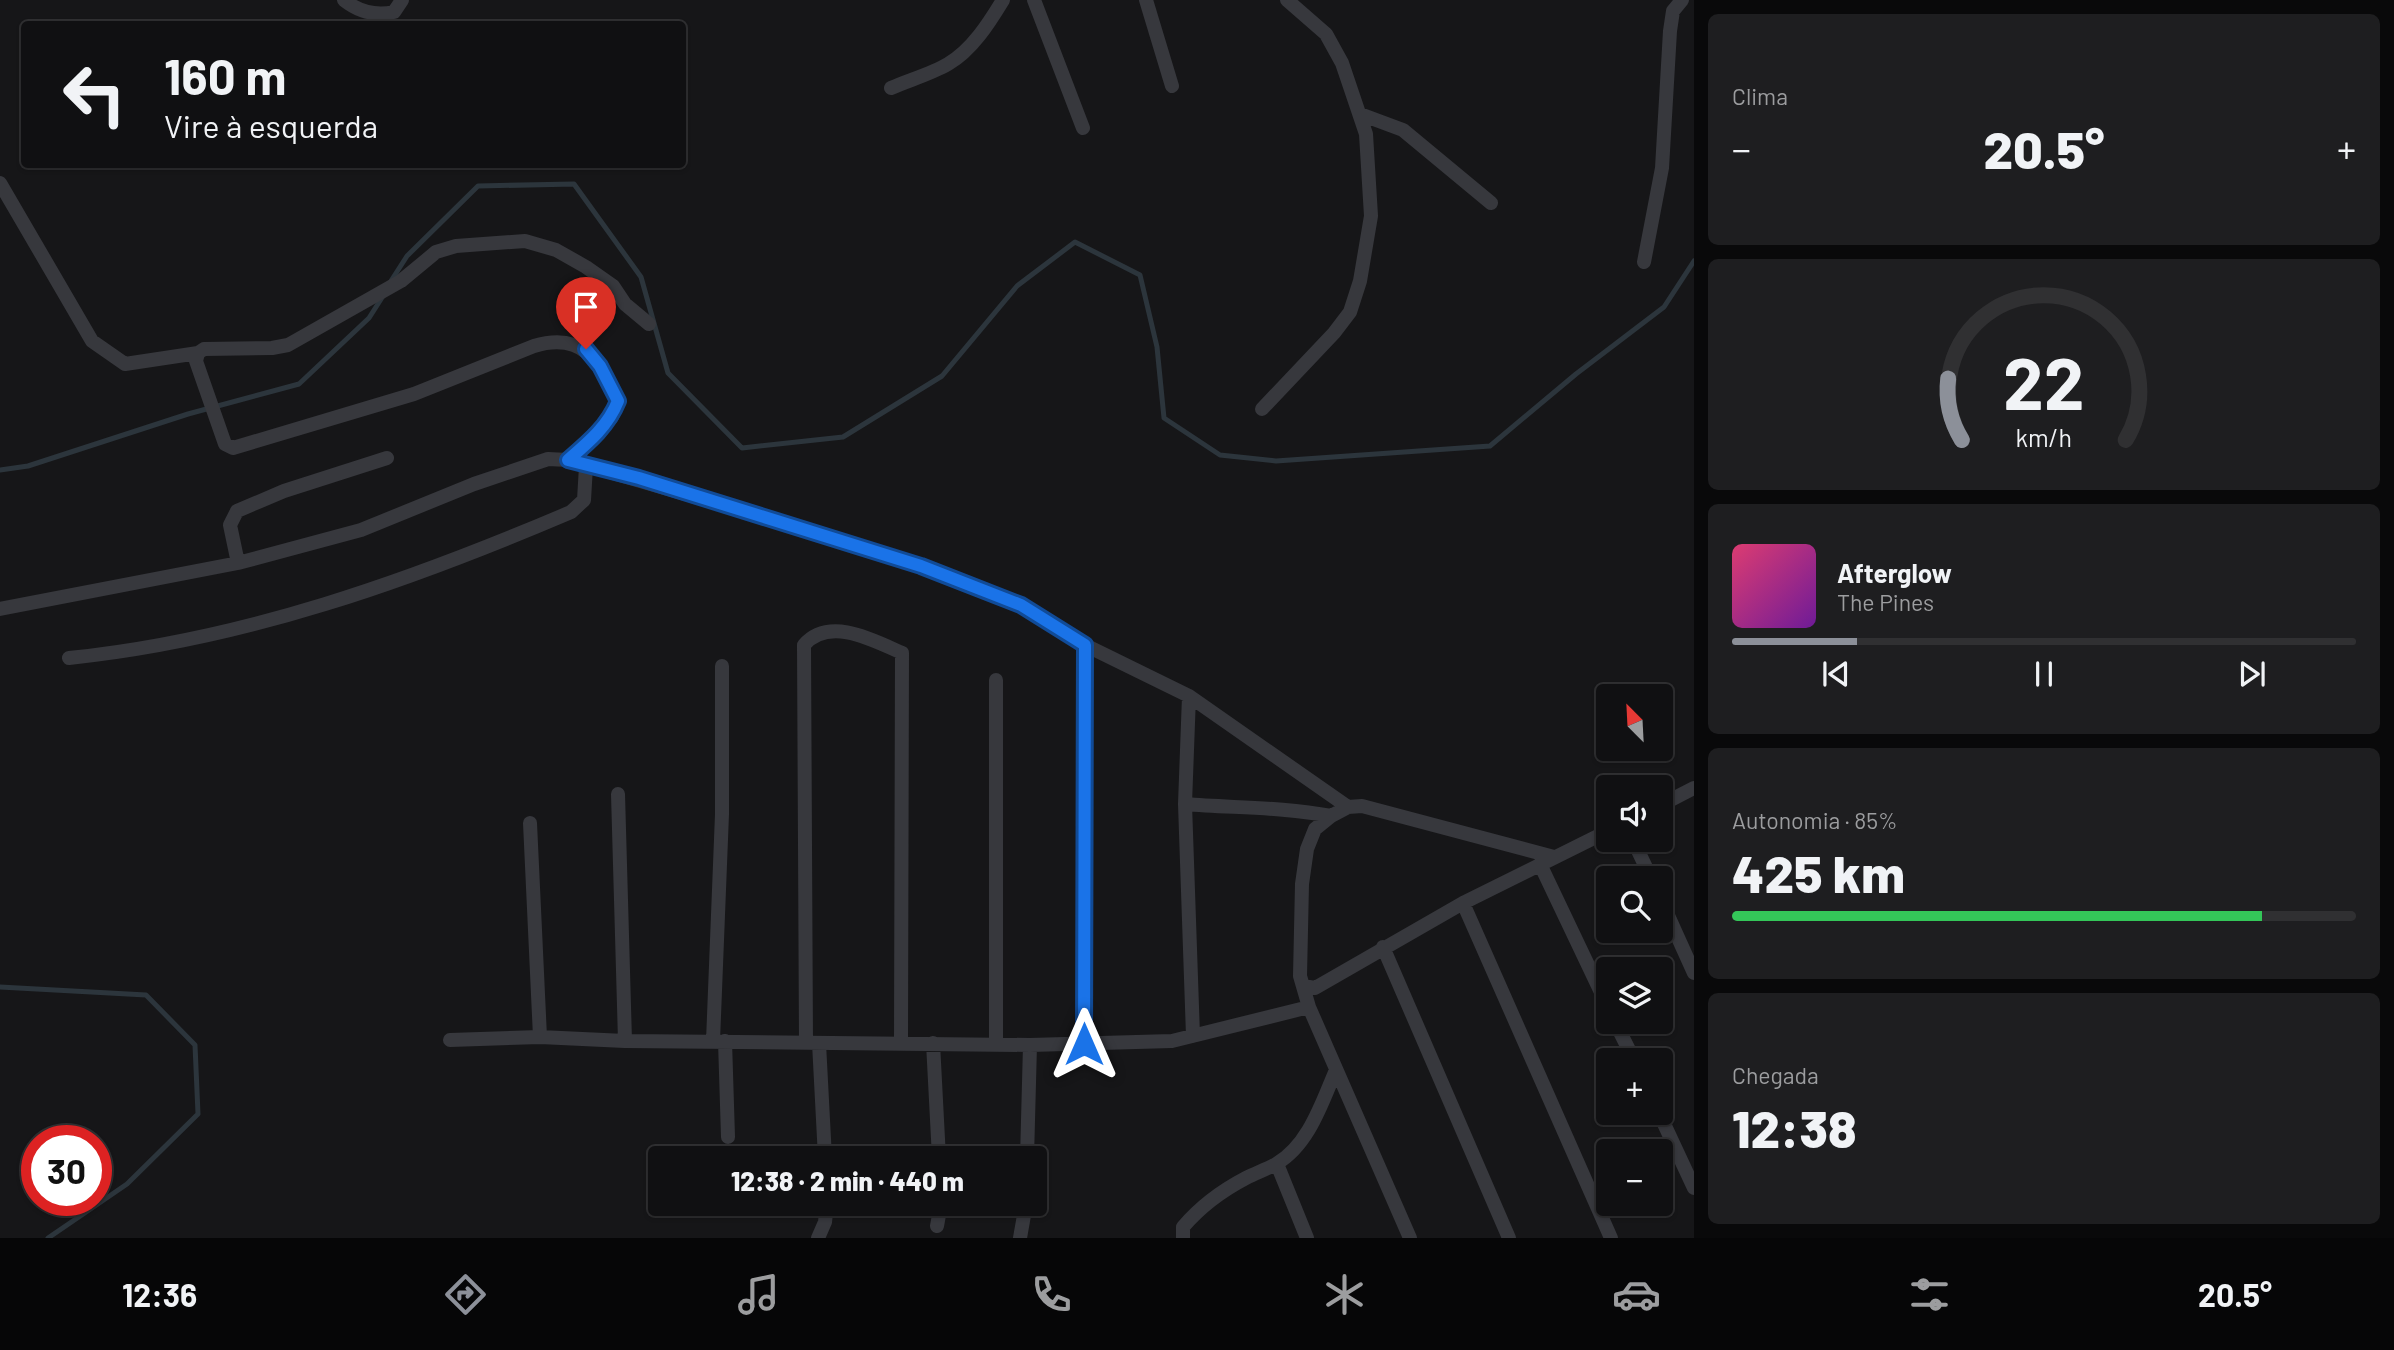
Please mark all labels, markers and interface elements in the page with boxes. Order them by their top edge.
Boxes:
text: 160 m [164,46,286,105]
icon: left [49,49,140,140]
text: Clima [1732,82,1788,110]
text: Vire à esquerda [164,106,378,144]
text: 20.5° [1983,117,2105,179]
text: − [1732,125,1751,171]
text: + [2337,125,2356,171]
pin [556,277,616,349]
icon: arrive [567,288,605,326]
text: 22 [2003,338,2085,426]
text: km/h [2016,422,2072,452]
text: Afterglow [1837,557,1952,588]
text: The Pines [1837,588,1934,616]
icon: previous [1817,655,1855,693]
icon: pause [2025,655,2063,693]
icon: next [2233,655,2271,693]
north arrow [1596,684,1673,761]
map controls [1596,684,1673,1216]
button: sound [1596,775,1673,852]
text: Autonomia · 85% [1732,806,1898,834]
text: 425 km [1732,841,1905,903]
button: search [1596,866,1673,943]
button: layers [1596,957,1673,1034]
position arrow [1047,1007,1121,1081]
button: + [1596,1048,1673,1125]
text: Chegada [1732,1061,1819,1089]
text: 12:38 [1732,1096,1856,1158]
speed limit sign: 30 [21,1125,112,1216]
button: − [1596,1139,1673,1216]
text: 12:38 · 2 min · 440 m [731,1165,964,1196]
icon: directions [441,1270,490,1319]
icon: music [734,1270,783,1319]
icon: phone [1027,1270,1076,1319]
icon: climate [1320,1270,1369,1319]
icon: car [1612,1270,1661,1319]
icon: filters [1905,1270,1954,1319]
text: 12:36 [122,1275,197,1313]
text: 20.5° [2198,1275,2272,1313]

